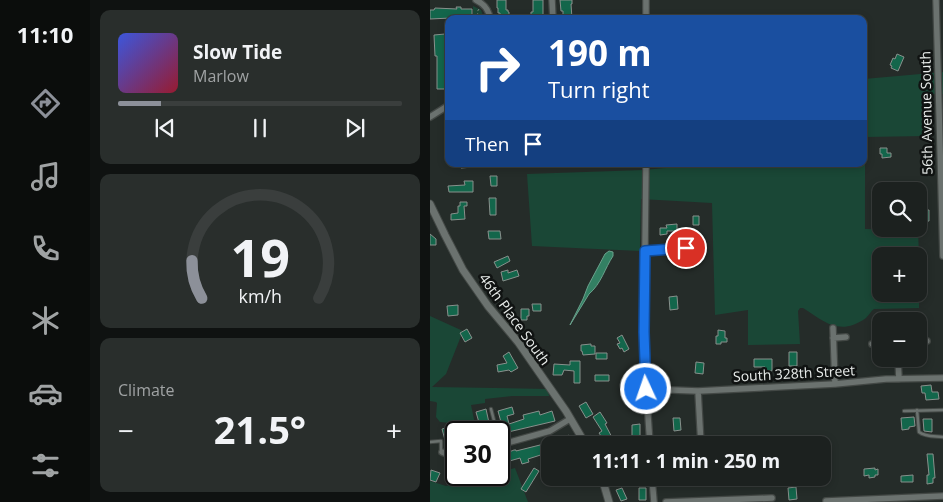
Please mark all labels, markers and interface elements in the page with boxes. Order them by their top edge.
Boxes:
text: 11:10 [17,19,73,49]
text: 190 m [548,29,652,76]
icon: right [465,35,530,100]
text: Slow Tide [193,39,282,65]
street label: 56th Avenue South [915,51,937,175]
text: Marlow [193,65,249,87]
text: Turn right [548,74,650,104]
icon: directions [28,86,63,121]
icon: previous [151,114,179,142]
icon: pause [246,114,274,142]
icon: next [341,114,369,142]
icon: arrive [519,130,547,158]
text: Then [465,131,509,157]
icon: music [28,159,63,194]
map controls [872,182,927,367]
button: search [872,182,927,237]
text: 19 [230,221,290,292]
pin [665,227,707,269]
icon: phone [28,231,63,266]
icon: arrive [672,234,700,262]
button: + [872,247,927,302]
street label: 46th Place South [475,269,555,369]
text: km/h [238,284,282,308]
icon: climate [28,303,63,338]
button: − [872,312,927,367]
street label: South 328th Street [732,360,856,386]
position arrow [619,362,671,414]
icon: car [28,376,63,411]
text: Climate [118,379,175,401]
text: 21.5° [214,403,306,455]
text: − [118,411,134,449]
text: + [386,411,402,449]
speed limit sign: 30 [445,421,510,486]
icon: filters [28,448,63,483]
text: 11:11 · 1 min · 250 m [592,448,780,474]

